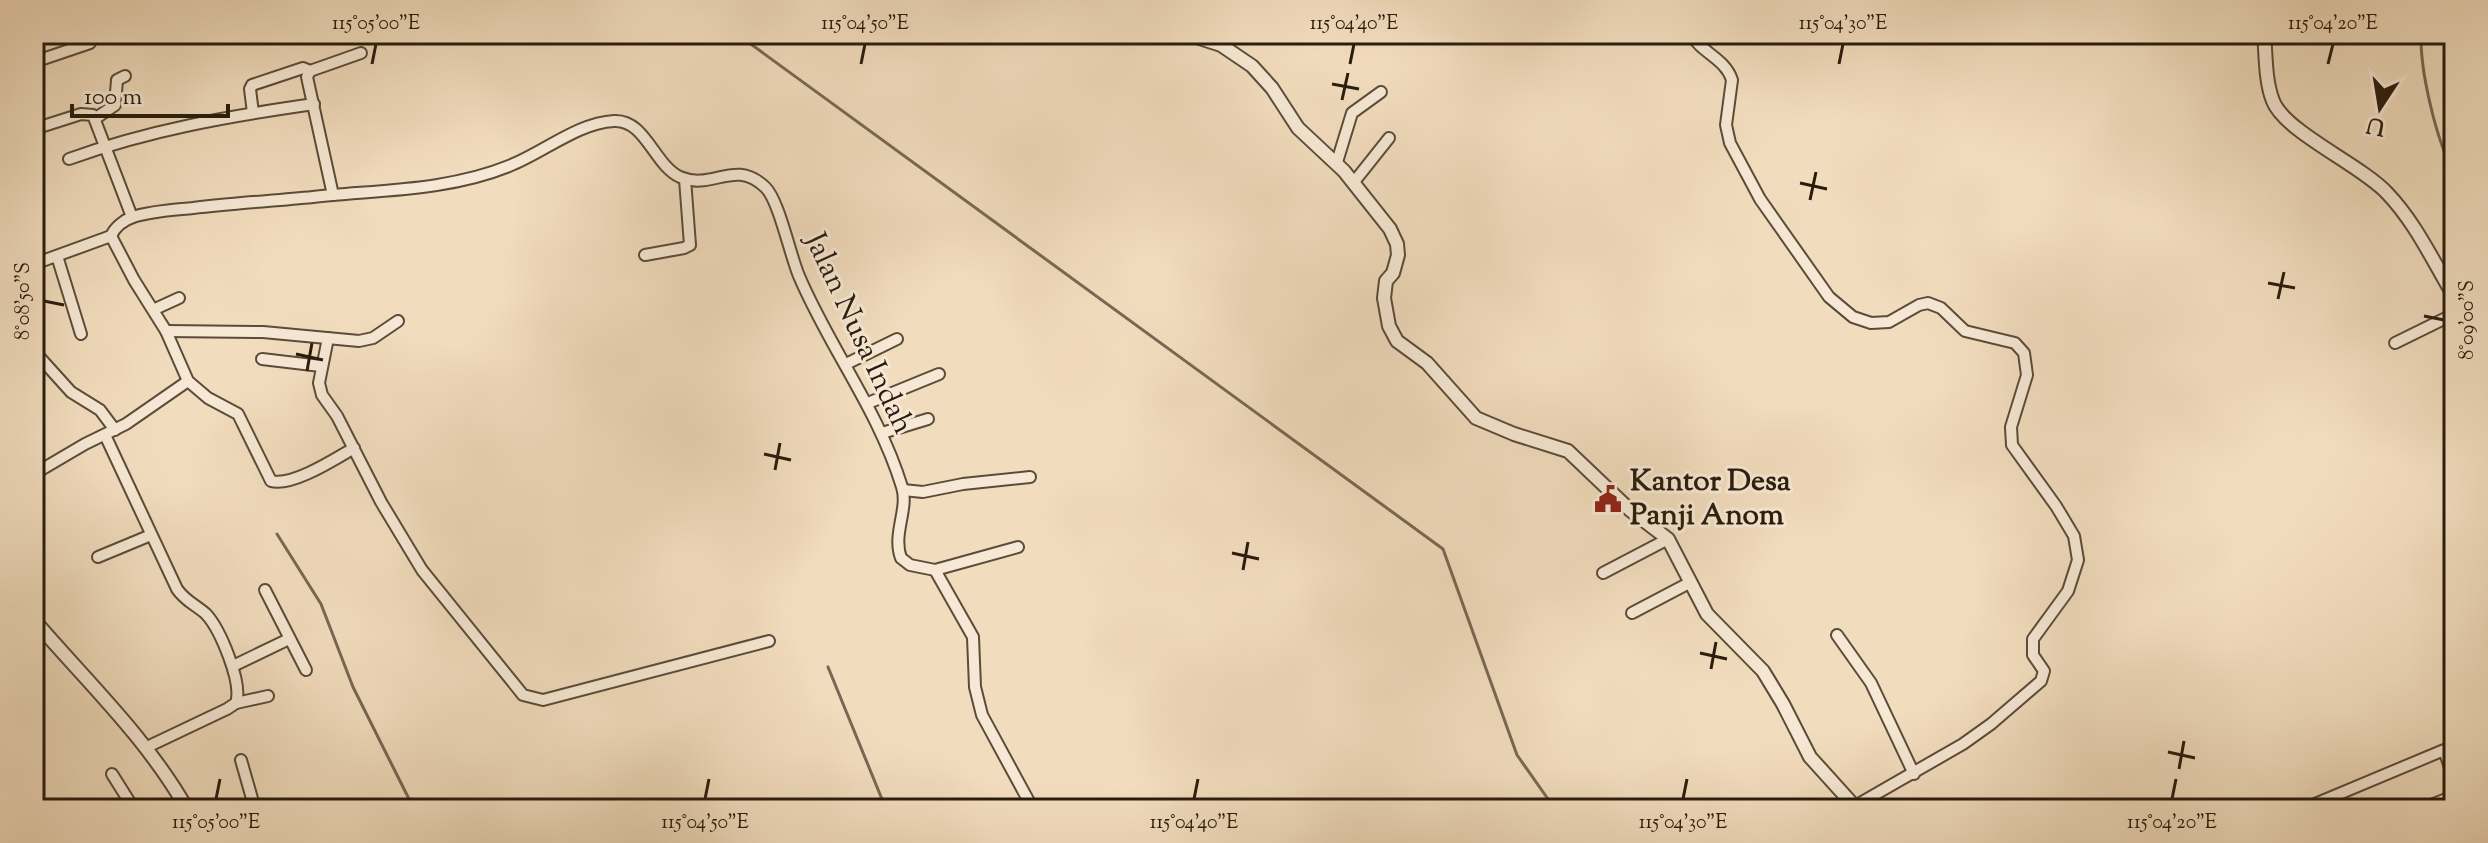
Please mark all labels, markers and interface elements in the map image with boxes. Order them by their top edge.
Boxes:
text: 115°05'00"E [332,10,420,39]
text: 115°04'50"E [821,10,909,39]
text: 115°04'40"E [1310,10,1398,39]
text: 115°04'30"E [1799,10,1887,39]
text: 115°04'20"E [2288,10,2378,39]
scale bar [72,68,228,118]
north arrow [2340,68,2420,148]
text: 100 m [84,81,142,115]
text: U [2364,107,2389,142]
street label: Jalan Nusa Indah [792,224,924,442]
text: 8°08'50"S [10,262,39,340]
text: 8°09'00"S [2454,280,2483,360]
place label: Kantor Desa Panji Anom [1630,461,1791,538]
public building icon: Kantor Desa Panji Anom [1593,484,1623,514]
text: 115°05'00"E [172,809,260,838]
text: 115°04'50"E [661,809,749,838]
text: 115°04'40"E [1150,809,1238,838]
text: 115°04'30"E [1639,809,1727,838]
text: 115°04'20"E [2127,809,2217,838]

